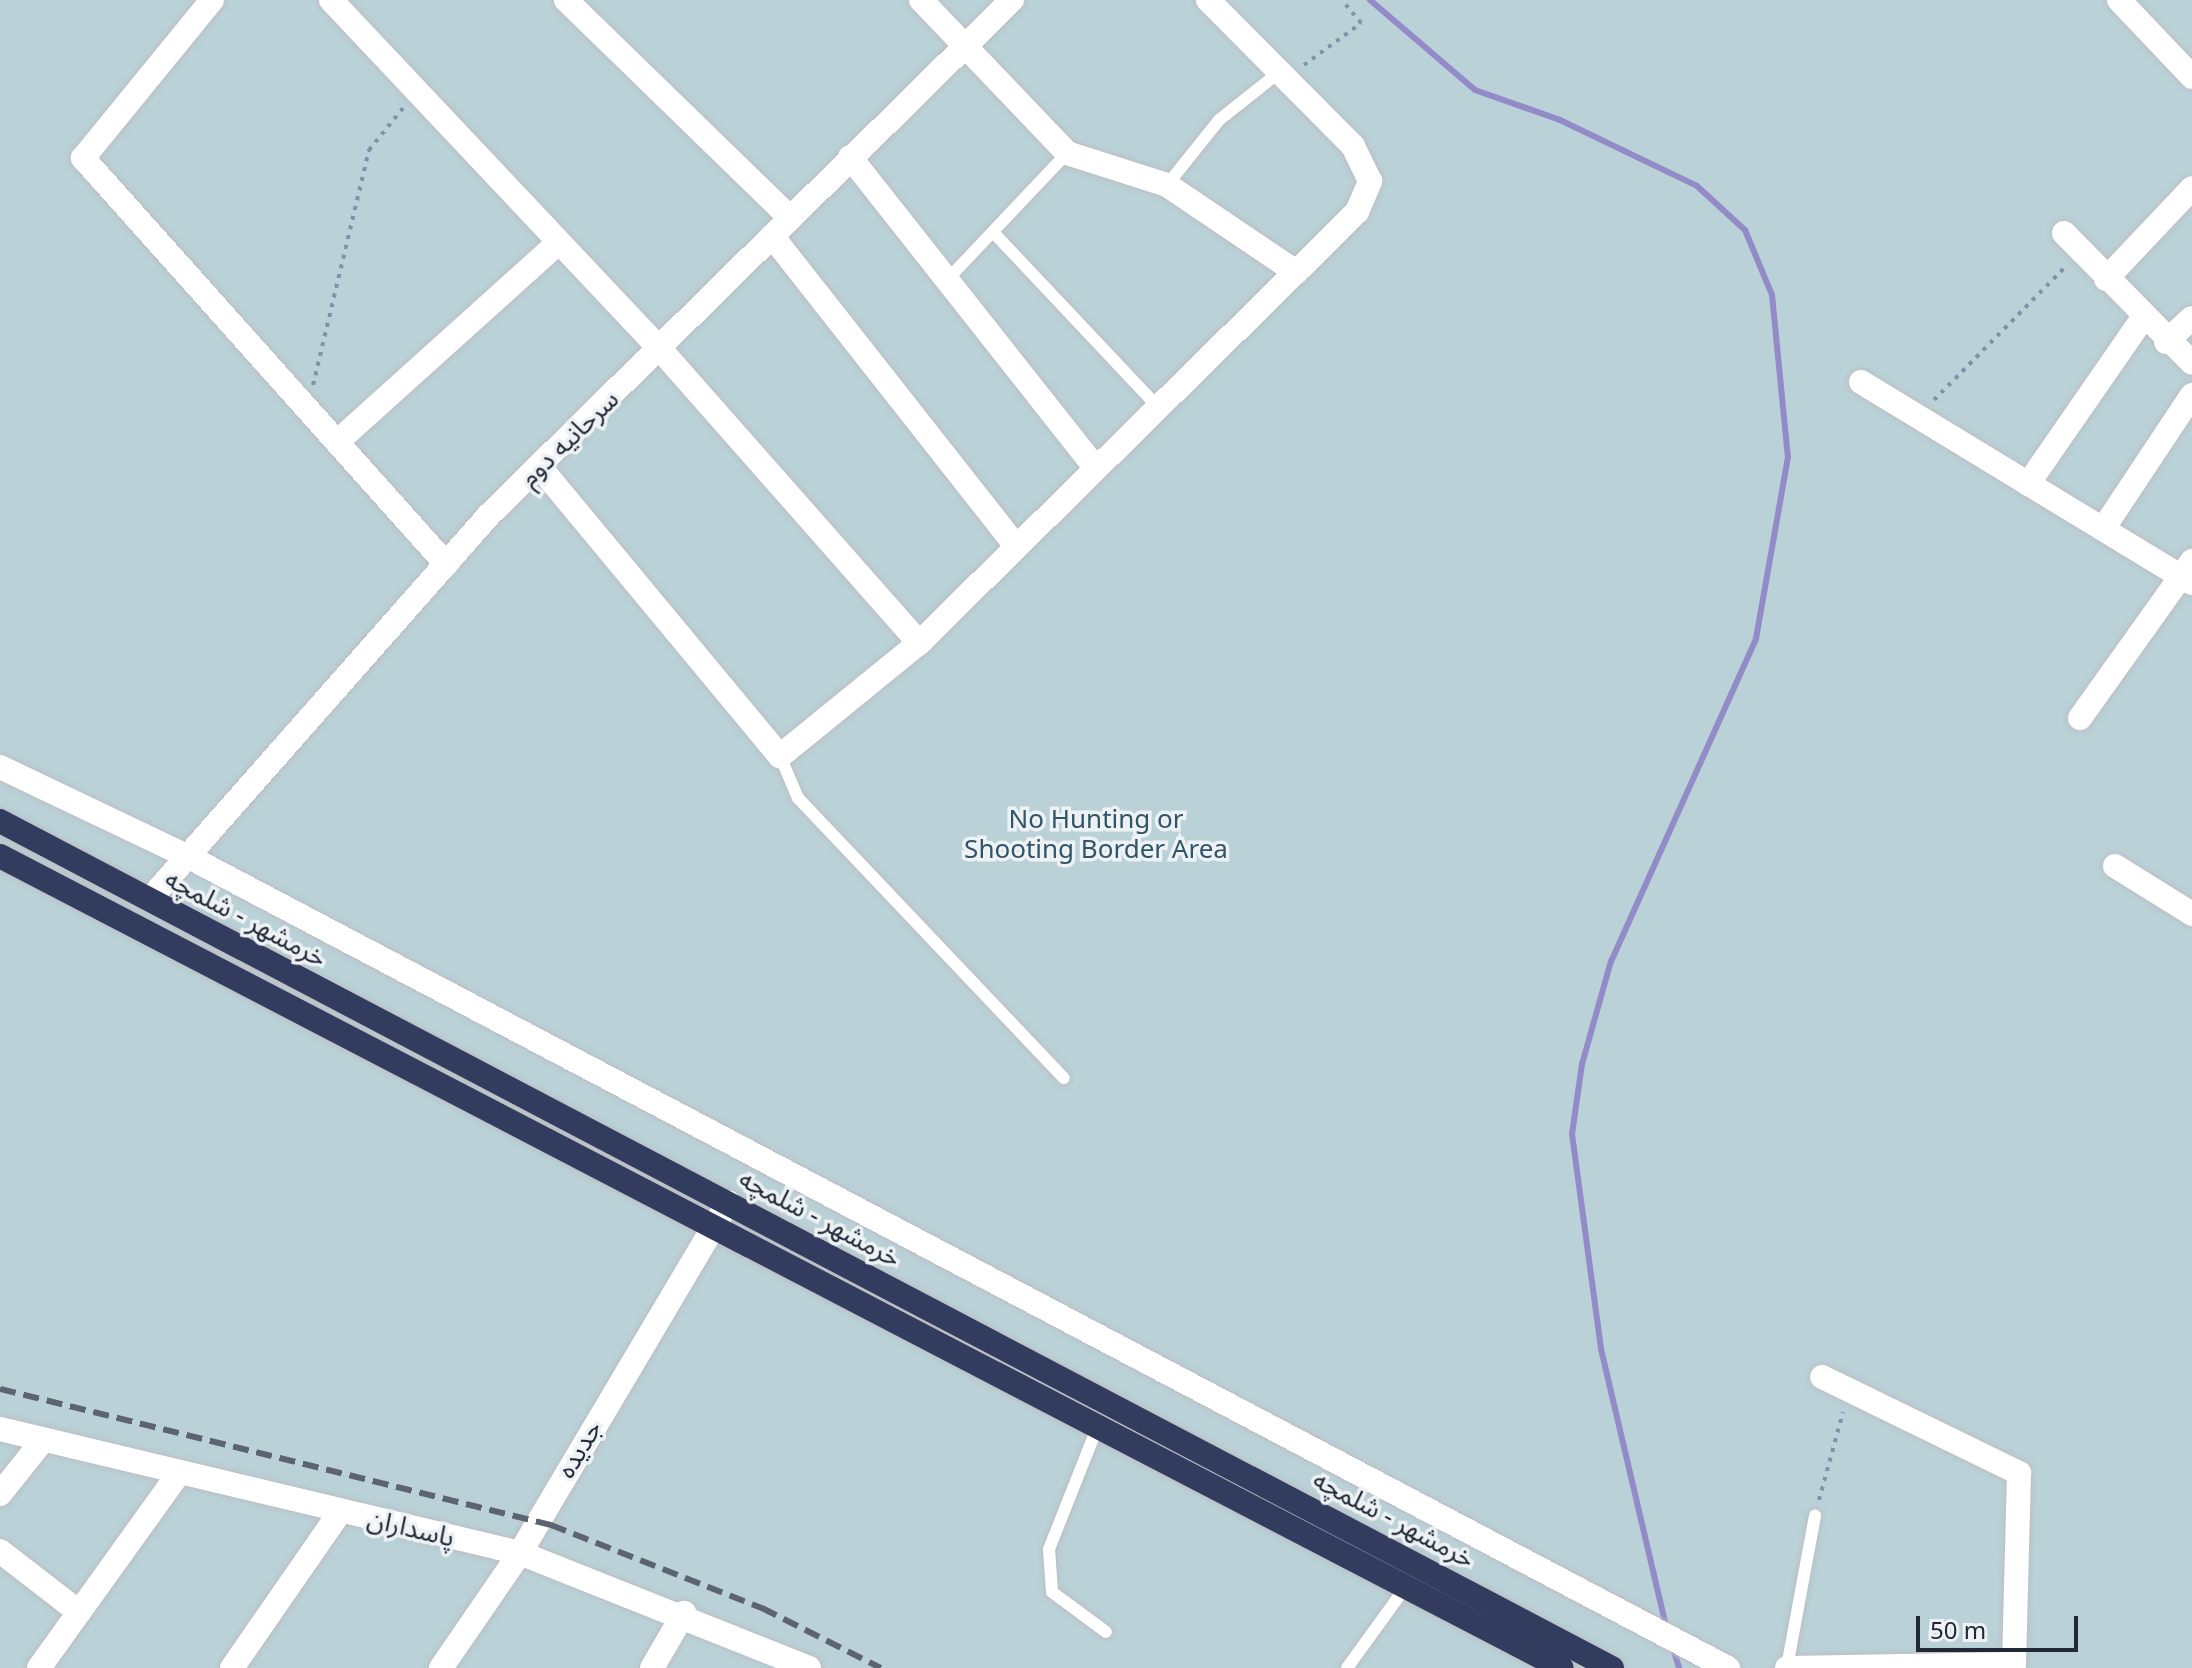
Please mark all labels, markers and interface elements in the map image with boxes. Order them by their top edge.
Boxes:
street label: سرحانیه دوم [513,383,625,493]
park label: No Hunting or Shooting Border Area [964,803,1228,864]
street label: خرمشهر - شلمچه [160,862,332,974]
street label: خرمشهر - شلمچه [734,1162,906,1274]
street label: جدیده [550,1415,608,1483]
street label: خرمشهر - شلمچه [1308,1463,1480,1575]
street label: پاسداران [364,1503,458,1553]
scale bar [1920,1600,2082,1650]
text: 50 m [1930,1613,1986,1646]

